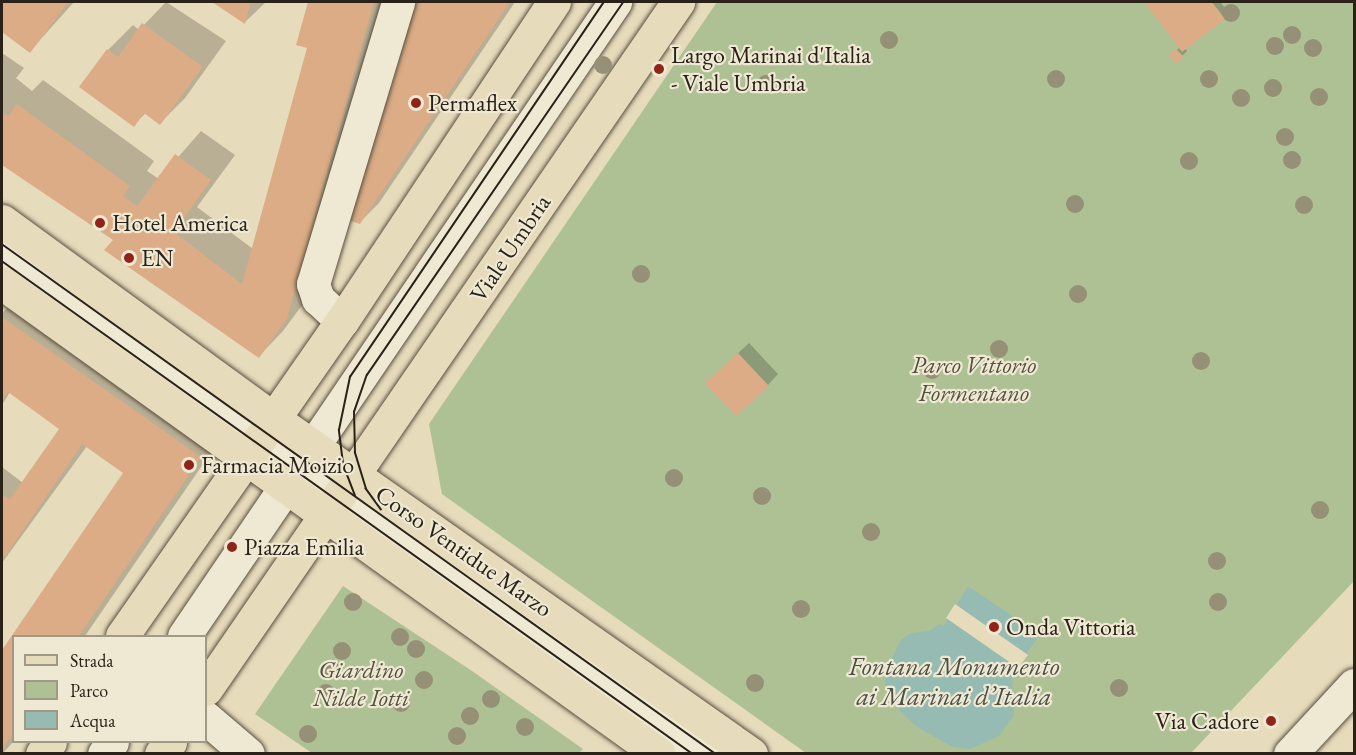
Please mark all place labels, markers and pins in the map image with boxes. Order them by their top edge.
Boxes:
place label: Largo Marinai d'Italia - Viale Umbria [671,41,871,97]
marker: Largo Marinai d'Italia - Viale Umbria [652,62,666,76]
place label: Permaflex [428,89,517,117]
marker: Permaflex [409,96,423,110]
place label: Hotel America [112,209,248,237]
marker: Hotel America [93,216,107,230]
place label: EN [141,244,174,272]
marker: EN [122,251,136,265]
place label: Farmacia Moizio [201,451,354,479]
marker: Farmacia Moizio [182,458,196,472]
place label: Piazza Emilia [244,533,364,561]
marker: Piazza Emilia [225,540,239,554]
place label: Onda Vittoria [1006,613,1135,641]
marker: Onda Vittoria [987,620,1001,634]
place label: Via Cadore [1155,707,1259,735]
marker: Via Cadore [1264,714,1278,728]

